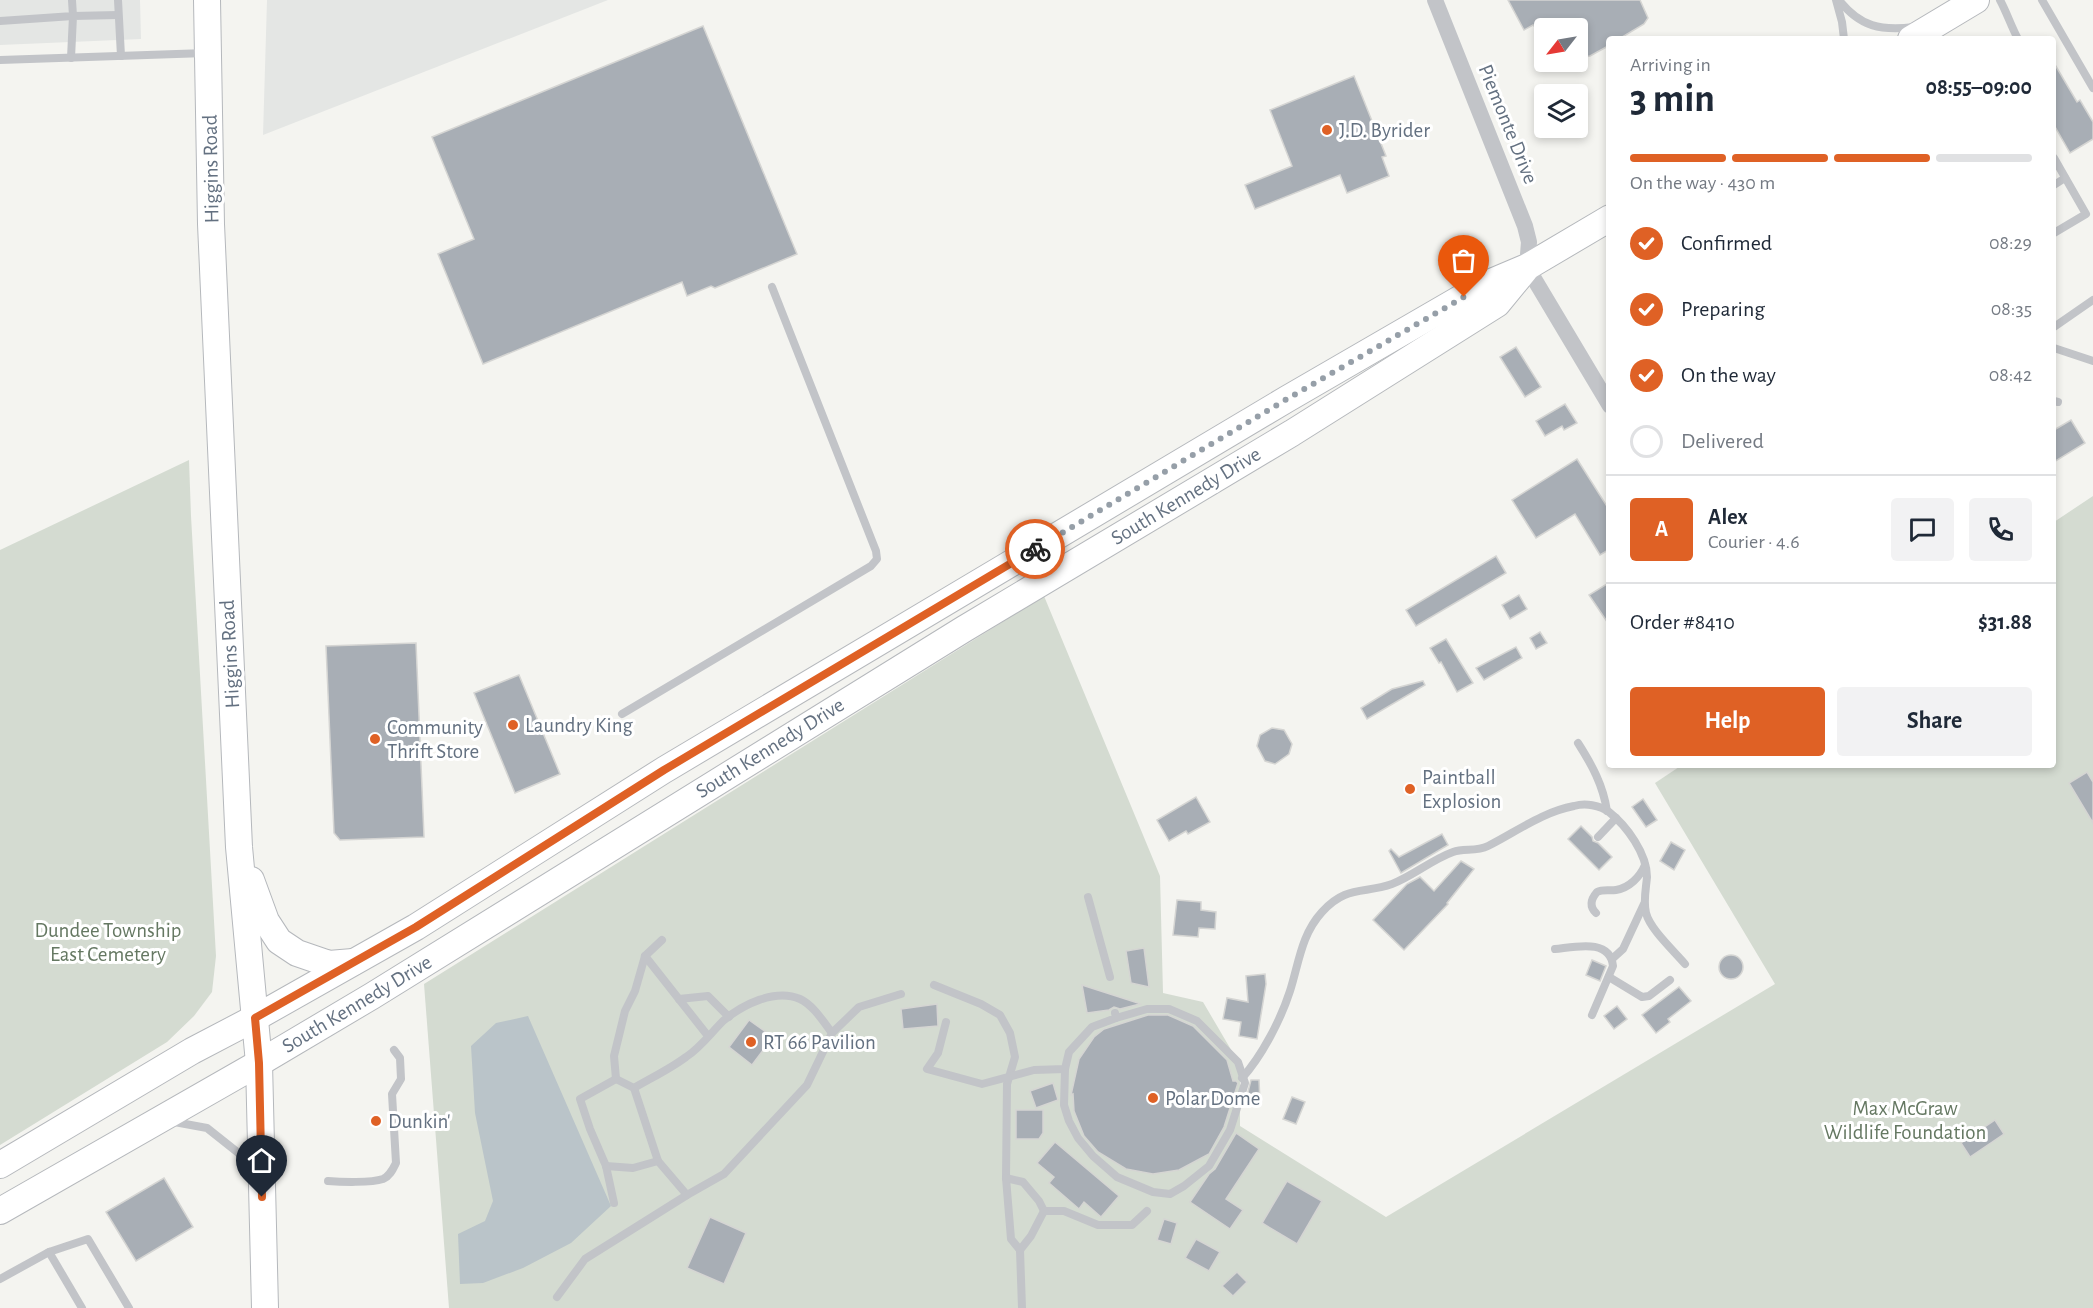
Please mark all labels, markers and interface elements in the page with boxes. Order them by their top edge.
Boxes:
north arrow [1534,18,1588,72]
map controls [1534,18,1588,138]
text: Arriving in [1630,55,1711,75]
street label: Piemonte Drive [1475,61,1541,187]
text: 08:55–09:00 [1925,76,2032,98]
text: 3 min [1630,80,1715,119]
button: layers [1534,84,1588,138]
street label: Higgins Road [200,114,222,224]
place label: J.D. Byrider [1339,120,1430,141]
marker: J.D. Byrider [1320,123,1334,137]
text: On the way · 430 m [1630,173,1775,193]
icon: check [1630,227,1663,260]
text: Confirmed [1681,232,1772,254]
text: 08:29 [1989,233,2032,253]
pin [1438,235,1489,297]
icon: bag [1447,244,1480,277]
icon: check [1630,293,1663,326]
text: Preparing [1681,298,1765,320]
text: 08:35 [1991,299,2032,319]
icon: check [1630,359,1663,392]
text: On the way [1681,364,1776,386]
text: 08:42 [1989,365,2032,385]
text: Delivered [1681,430,1764,452]
street label: South Kennedy Drive [1108,443,1264,549]
button: chat [1891,498,1954,561]
button: phone [1969,498,2032,561]
text: Alex [1708,506,1748,528]
text: A [1655,518,1668,540]
courier [1005,519,1065,579]
text: Courier · 4.6 [1708,532,1800,552]
icon: bike [1019,533,1052,566]
street label: Higgins Road [217,599,243,709]
text: Order #8410 [1630,611,1735,633]
text: $31.88 [1978,611,2032,633]
button: Help [1630,687,1825,756]
button: Share [1837,687,2032,756]
street label: South Kennedy Drive [692,694,848,802]
place label: Laundry King [525,715,634,736]
place label: Community Thrift Store [387,717,483,762]
marker: Laundry King [506,718,520,732]
marker: Community Thrift Store [368,732,382,746]
place label: Paintball Explosion [1422,767,1501,812]
marker: Paintball Explosion [1403,782,1417,796]
park label: Dundee Township East Cemetery [35,920,181,965]
street label: South Kennedy Drive [279,951,435,1057]
place label: RT 66 Pavilion [763,1032,876,1053]
marker: RT 66 Pavilion [744,1035,758,1049]
place label: Polar Dome [1165,1088,1260,1109]
marker: Polar Dome [1146,1091,1160,1105]
park label: Max McGraw Wildlife Foundation [1824,1098,1986,1143]
place label: Dunkin' [388,1111,451,1132]
marker: Dunkin' [369,1114,383,1128]
pin [236,1135,287,1197]
icon: home [245,1144,278,1177]

